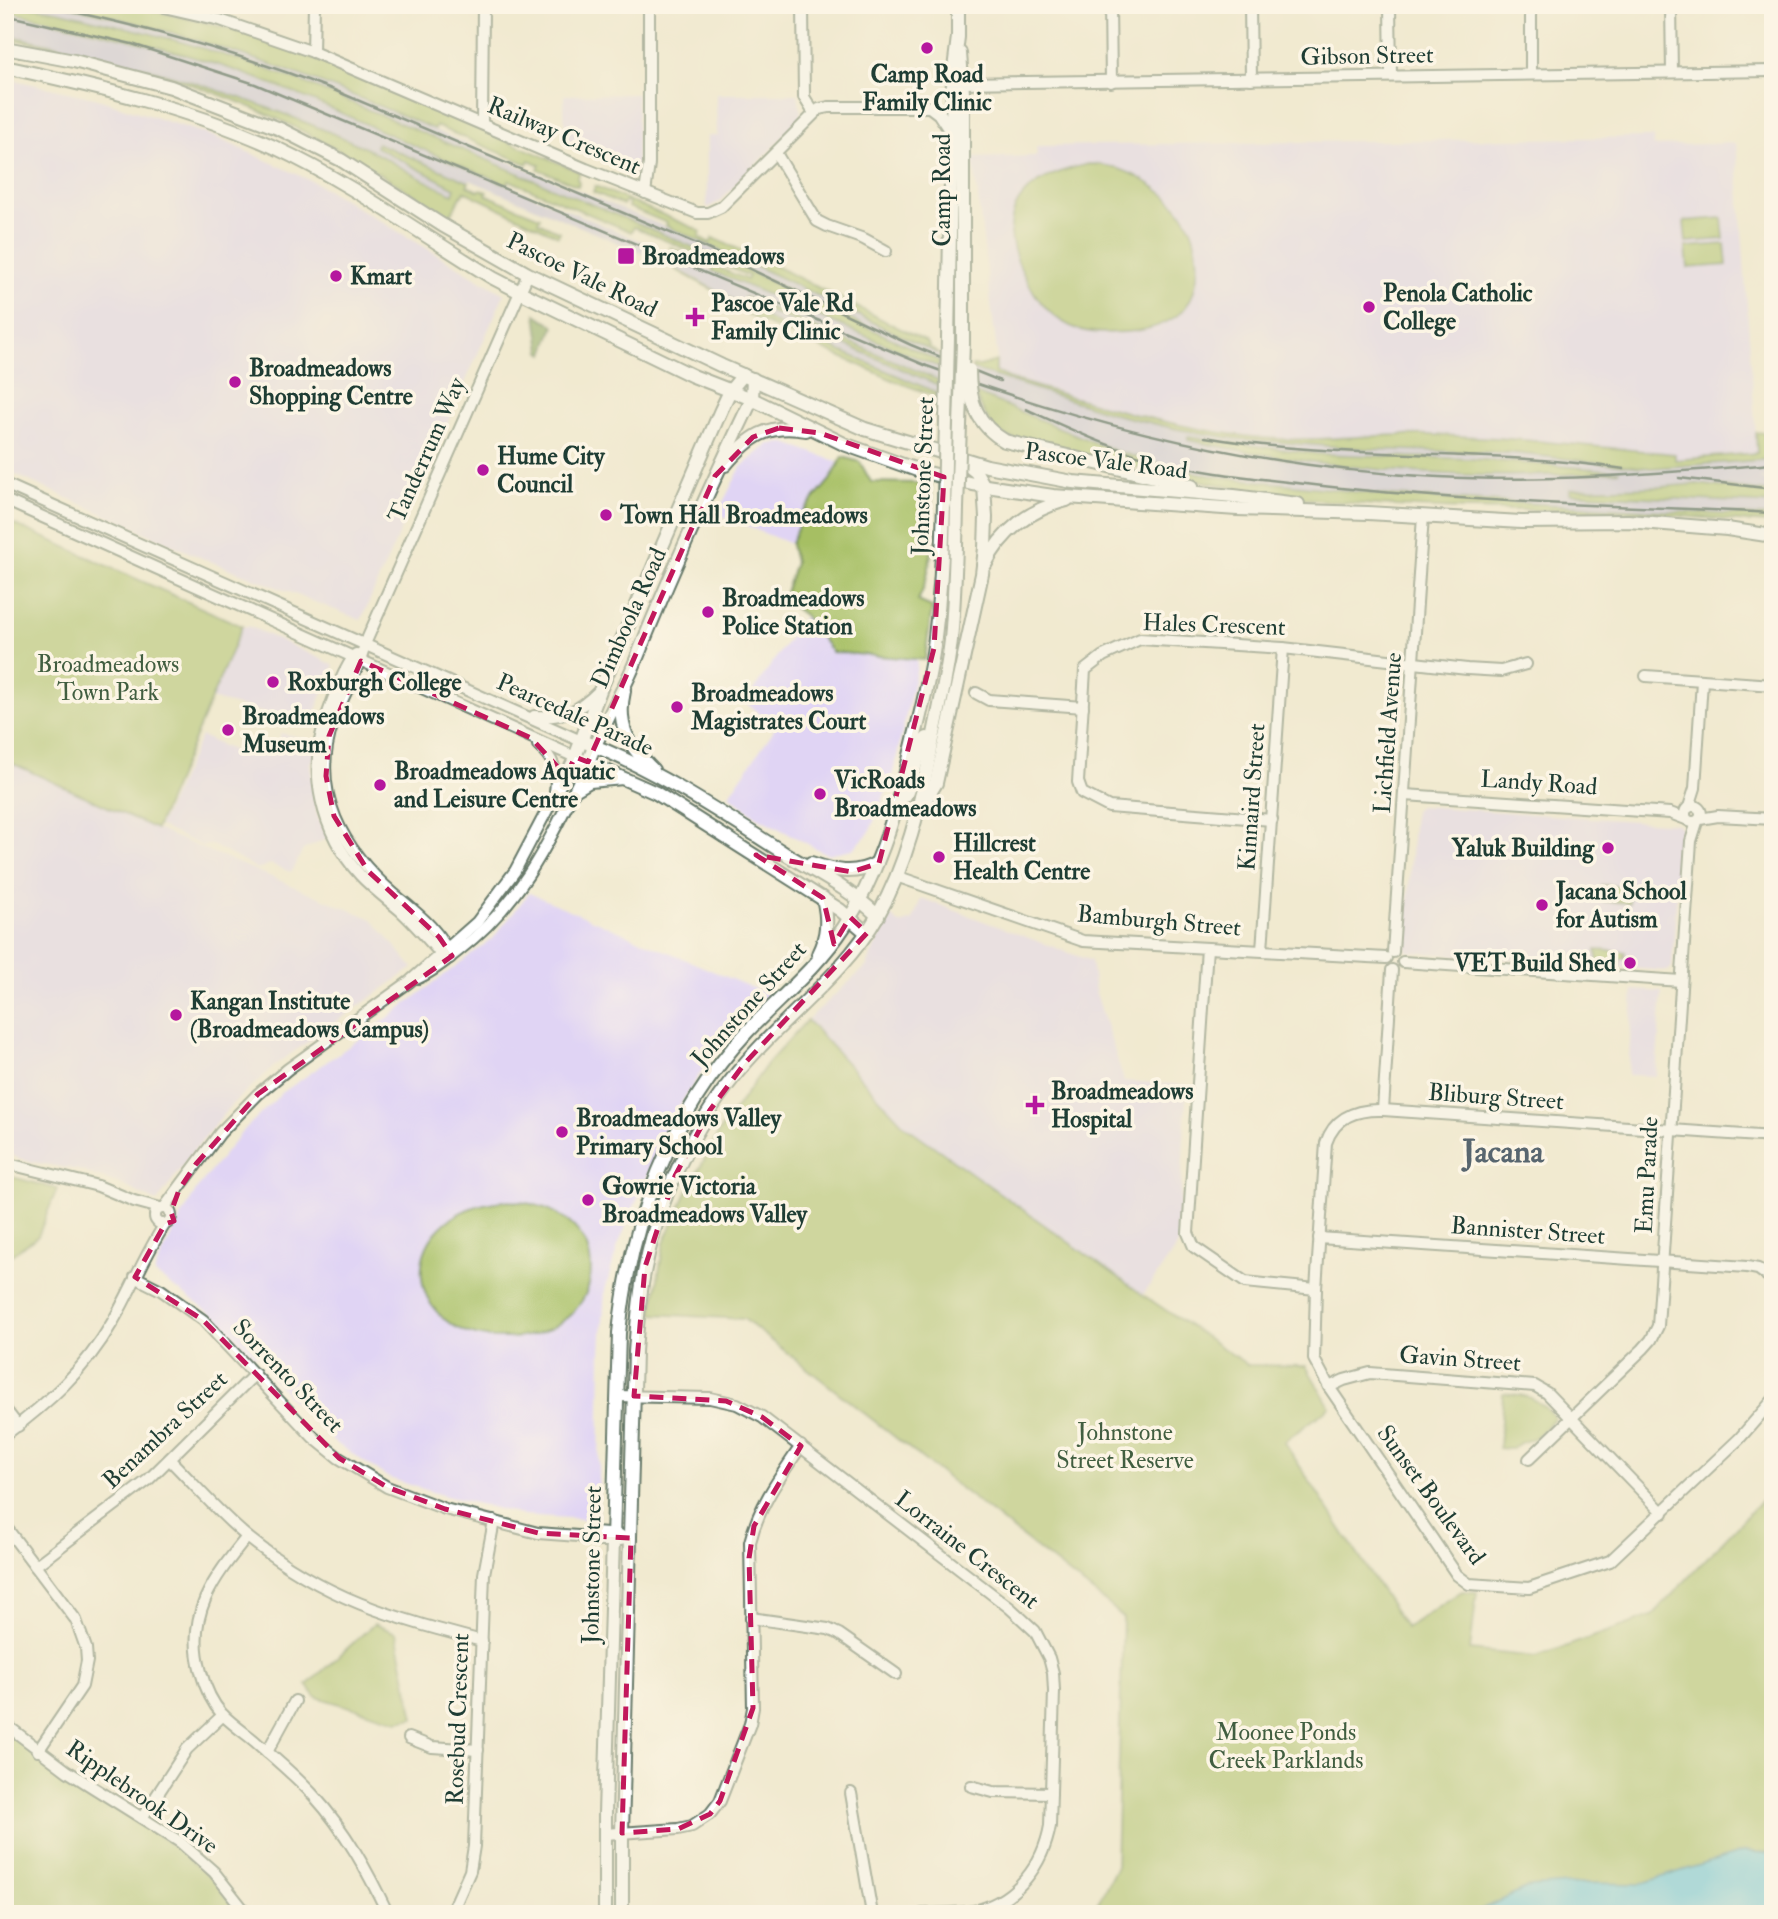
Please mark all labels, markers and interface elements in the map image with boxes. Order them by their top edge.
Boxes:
street label: Gibson Street [1300,39,1434,73]
marker: Camp Road Family Clinic [919,40,935,56]
place label: Camp Road Family Clinic [862,59,992,118]
street label: Railway Crescent [483,90,646,182]
street label: Camp Road [927,133,958,247]
street label: Pascoe Vale Road [502,225,663,325]
place label: Broadmeadows [642,241,784,272]
marker: Broadmeadows [616,246,636,266]
place label: Kmart [350,261,412,292]
marker: Kmart [328,268,344,284]
place label: Penola Catholic College [1383,278,1533,337]
place label: Pascoe Vale Rd Family Clinic [711,288,854,347]
marker: Penola Catholic College [1361,299,1377,315]
marker: Pascoe Vale Rd Family Clinic [685,307,705,327]
place label: Broadmeadows Shopping Centre [249,353,413,412]
street label: Tanderrum Way [381,372,473,527]
marker: Broadmeadows Shopping Centre [227,374,243,390]
street label: Johnstone Street [905,396,941,557]
street label: Pascoe Vale Road [1023,436,1189,486]
place label: Hume City Council [497,441,606,500]
marker: Hume City Council [475,462,491,478]
place label: Town Hall Broadmeadows [619,500,868,531]
marker: Town Hall Broadmeadows [598,507,614,523]
street label: Dimboola Road [584,543,674,693]
place label: Broadmeadows Police Station [722,583,864,642]
marker: Broadmeadows Police Station [700,604,716,620]
street label: Hales Crescent [1142,607,1286,643]
park label: Broadmeadows Town Park [37,649,179,708]
street label: Lichfield Avenue [1367,651,1409,815]
place label: Roxburgh College [287,667,461,698]
street label: Pearcedale Parade [492,667,658,763]
marker: Roxburgh College [265,674,281,690]
place label: Broadmeadows Magistrates Court [690,678,867,737]
marker: Broadmeadows Magistrates Court [669,699,685,715]
place label: Broadmeadows Museum [241,701,384,760]
marker: Broadmeadows Museum [220,722,236,738]
street label: Kinnaird Street [1231,722,1273,872]
place label: Broadmeadows Aquatic and Leisure Centre [394,756,615,815]
street label: Landy Road [1479,763,1599,803]
place label: VicRoads Broadmeadows [833,765,976,824]
marker: Broadmeadows Aquatic and Leisure Centre [372,777,388,793]
marker: VicRoads Broadmeadows [812,786,828,802]
place label: Hillcrest Health Centre [953,828,1090,887]
place label: Yaluk Building [1451,833,1595,864]
marker: Yaluk Building [1600,840,1616,856]
marker: Hillcrest Health Centre [931,849,947,865]
place label: Jacana School for Autism [1555,876,1688,935]
marker: Jacana School for Autism [1534,897,1550,913]
street label: Bamburgh Street [1076,898,1242,944]
street label: Johnstone Street [684,935,814,1074]
place label: VET Build Shed [1453,948,1616,979]
marker: VET Build Shed [1622,955,1638,971]
place label: Kangan Institute (Broadmeadows Campus) [190,986,429,1045]
marker: Kangan Institute (Broadmeadows Campus) [168,1007,184,1023]
place label: Broadmeadows Hospital [1051,1076,1193,1135]
street label: Bliburg Street [1427,1077,1565,1117]
marker: Broadmeadows Hospital [1025,1095,1045,1115]
place label: Broadmeadows Valley Primary School [576,1103,782,1162]
street label: Emu Parade [1628,1116,1666,1234]
marker: Broadmeadows Valley Primary School [554,1124,570,1140]
district label: Jacana [1460,1132,1544,1172]
place label: Gowrie Victoria Broadmeadows Valley [602,1171,808,1230]
marker: Gowrie Victoria Broadmeadows Valley [580,1192,596,1208]
street label: Bannister Street [1450,1210,1606,1252]
street label: Sorrento Street [226,1312,350,1440]
street label: Gavin Street [1398,1339,1522,1379]
street label: Benambra Street [96,1364,234,1496]
park label: Johnstone Street Reserve [1056,1417,1194,1476]
street label: Sunset Boulevard [1370,1419,1492,1571]
street label: Lorraine Crescent [889,1484,1046,1616]
street label: Johnstone Street [575,1485,609,1645]
street label: Rosebud Crescent [440,1632,476,1805]
park label: Moonee Ponds Creek Parklands [1209,1717,1363,1776]
street label: Ripplebrook Drive [60,1733,224,1861]

